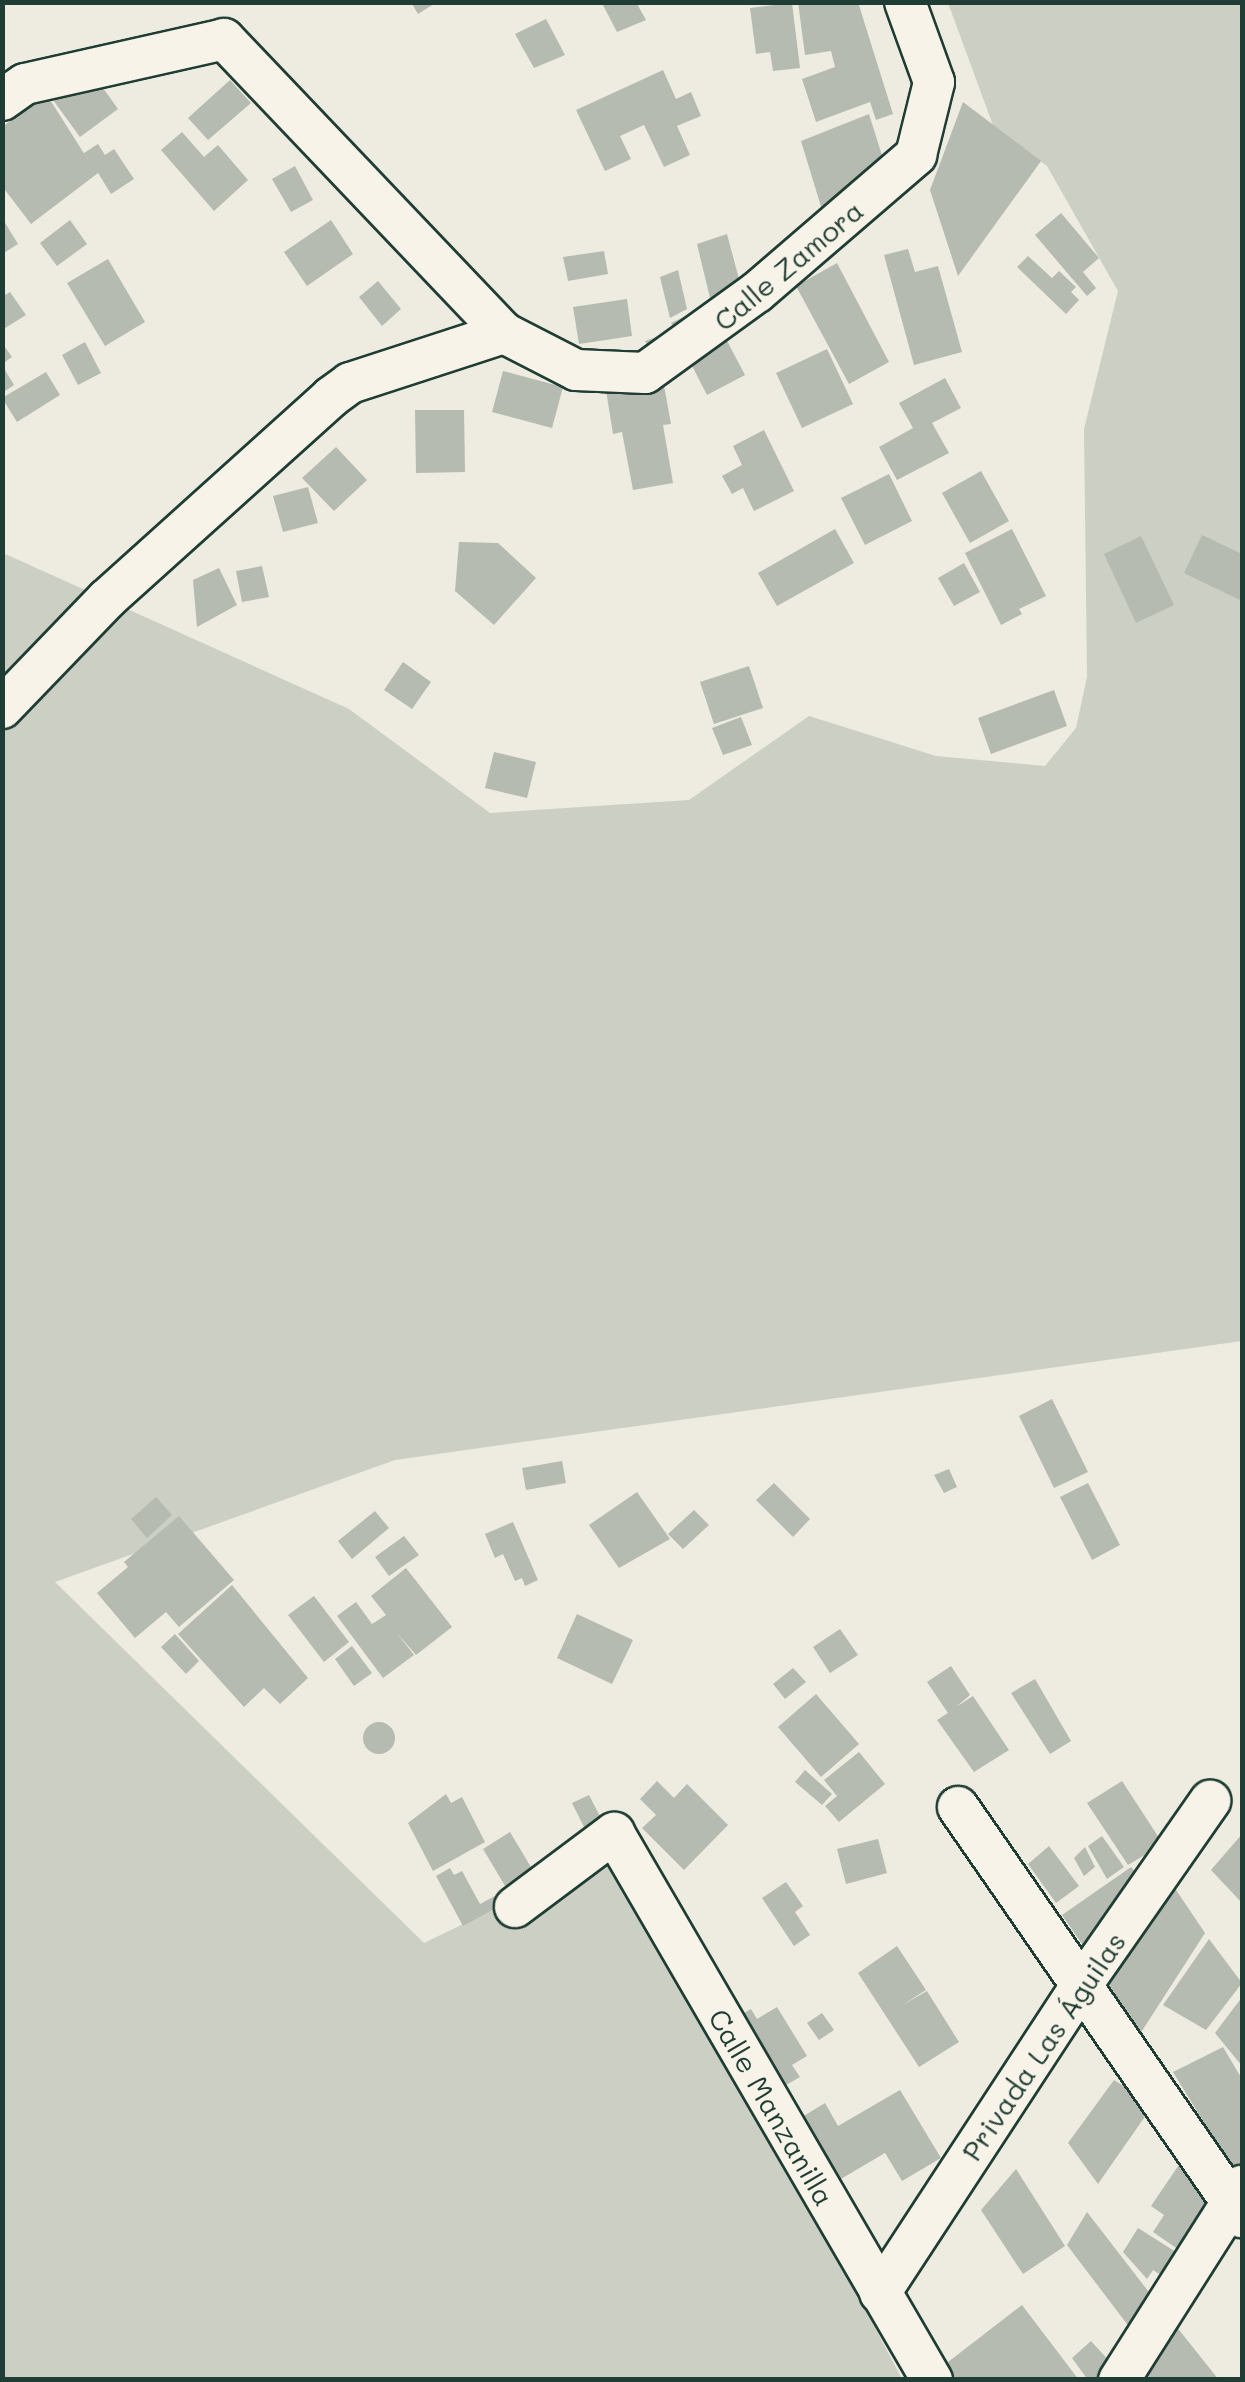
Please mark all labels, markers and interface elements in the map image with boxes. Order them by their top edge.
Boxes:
street label: Calle Zamora [707,193,869,337]
street label: Privada Las Águilas [954,1925,1132,2167]
street label: Calle Manzanilla [702,2003,842,2211]

